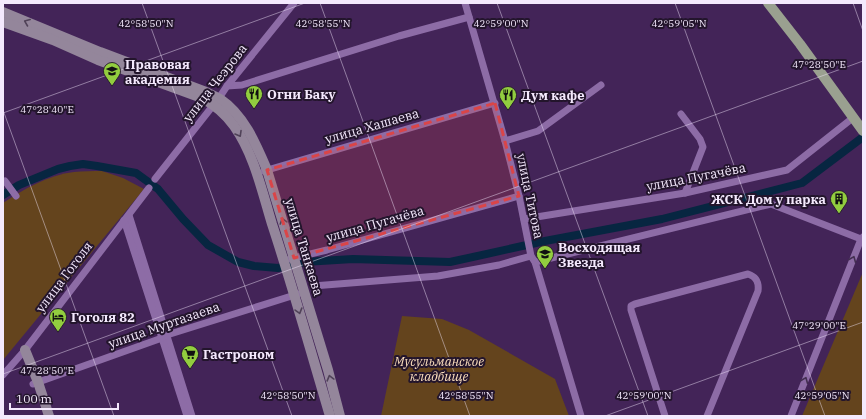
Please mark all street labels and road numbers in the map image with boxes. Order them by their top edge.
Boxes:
street label: улица Чеэрова [179,41,251,125]
street label: улица Хашаева [323,104,421,148]
street label: улица Титова [513,152,547,240]
street label: улица Пугачёва [645,159,747,195]
street label: улица Танкаева [281,196,327,298]
street label: улица Пугачёва [324,202,426,246]
street label: улица Гоголя [32,238,96,316]
street label: улица Муртазаева [106,298,222,352]

